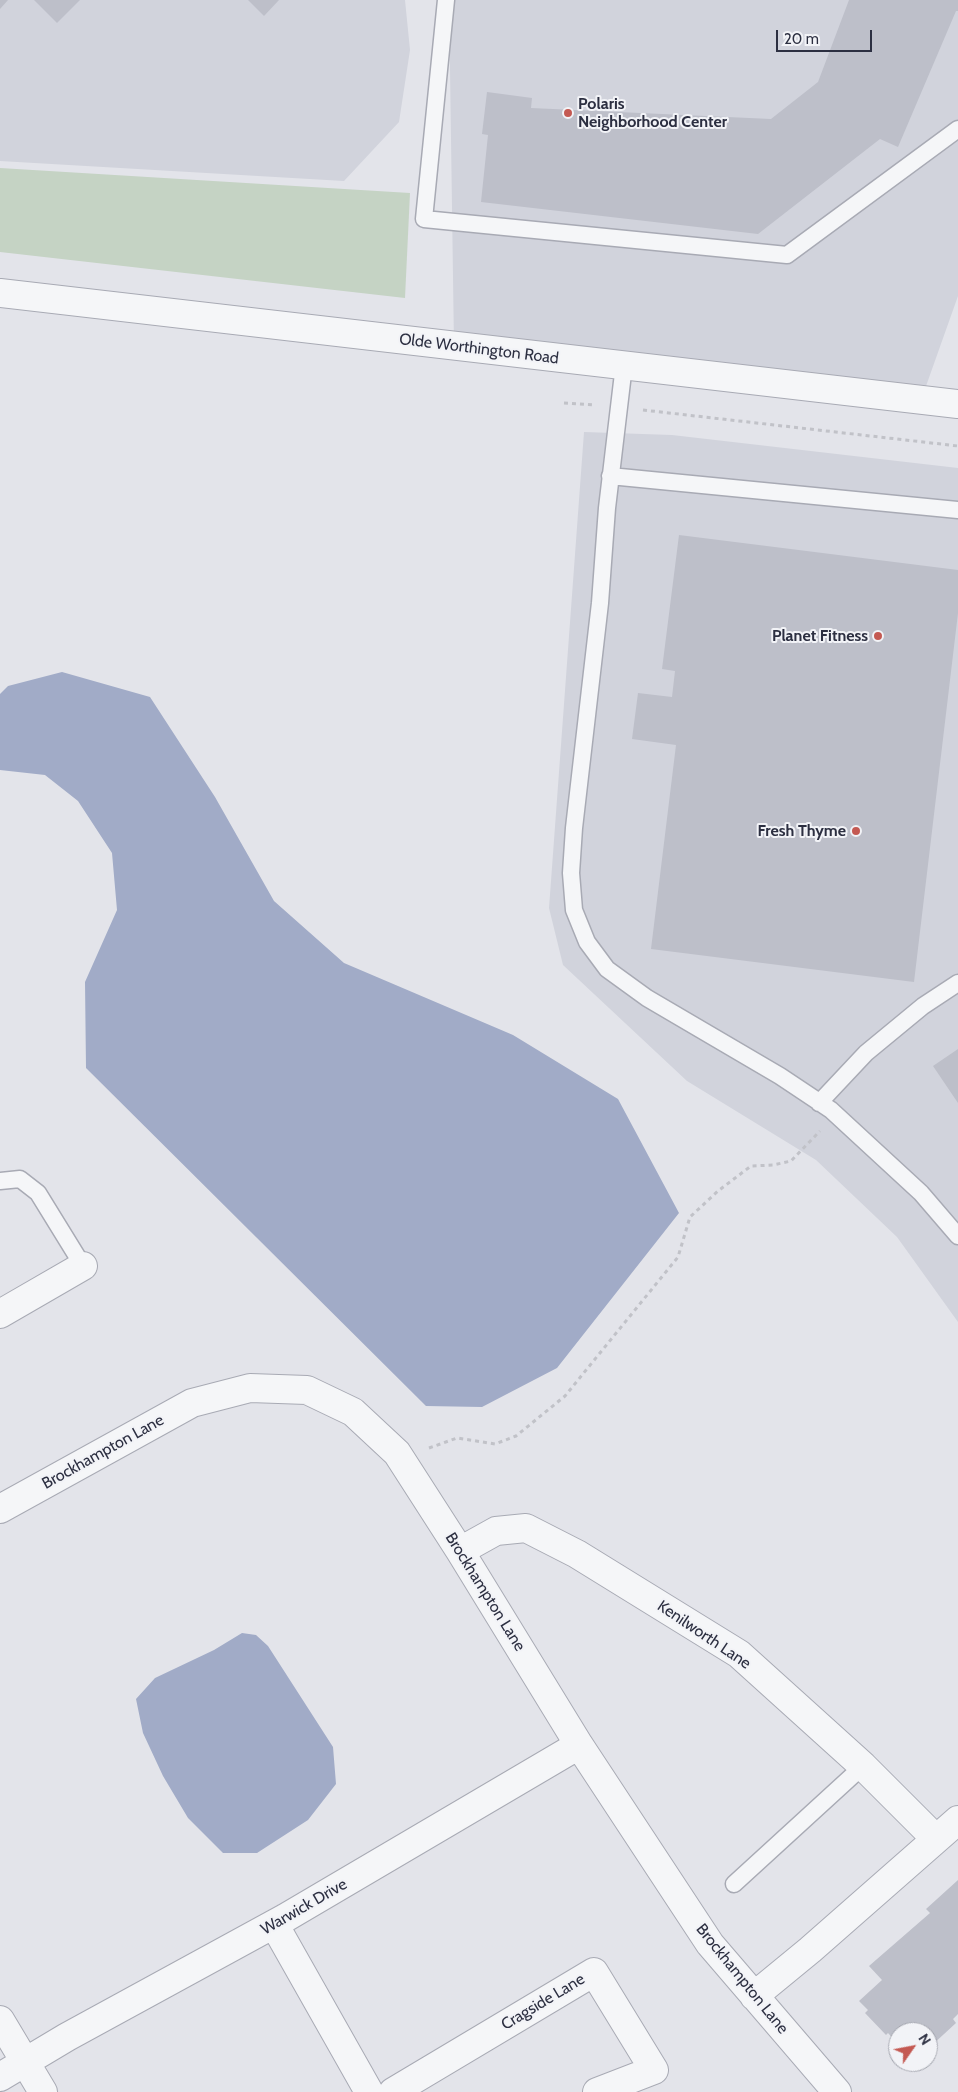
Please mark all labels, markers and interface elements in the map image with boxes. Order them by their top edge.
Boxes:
scale bar [778,20,874,52]
text: 20 m [784,30,819,48]
place label: Polaris Neighborhood Center [578,94,727,132]
marker: Polaris Neighborhood Center [562,107,574,119]
street label: Olde Worthington Road [398,330,560,368]
place label: Planet Fitness [772,626,868,646]
marker: Planet Fitness [872,630,884,642]
place label: Fresh Thyme [758,821,846,841]
marker: Fresh Thyme [850,825,862,837]
street label: Brockhampton Lane [39,1411,167,1493]
street label: Brockhampton Lane [441,1529,529,1655]
street label: Kenilworth Lane [654,1597,754,1673]
street label: Warwick Drive [258,1875,350,1939]
street label: Brockhampton Lane [692,1920,792,2038]
street label: Cragside Lane [498,1970,588,2034]
north arrow [888,2022,938,2072]
text: N [914,2030,935,2048]

